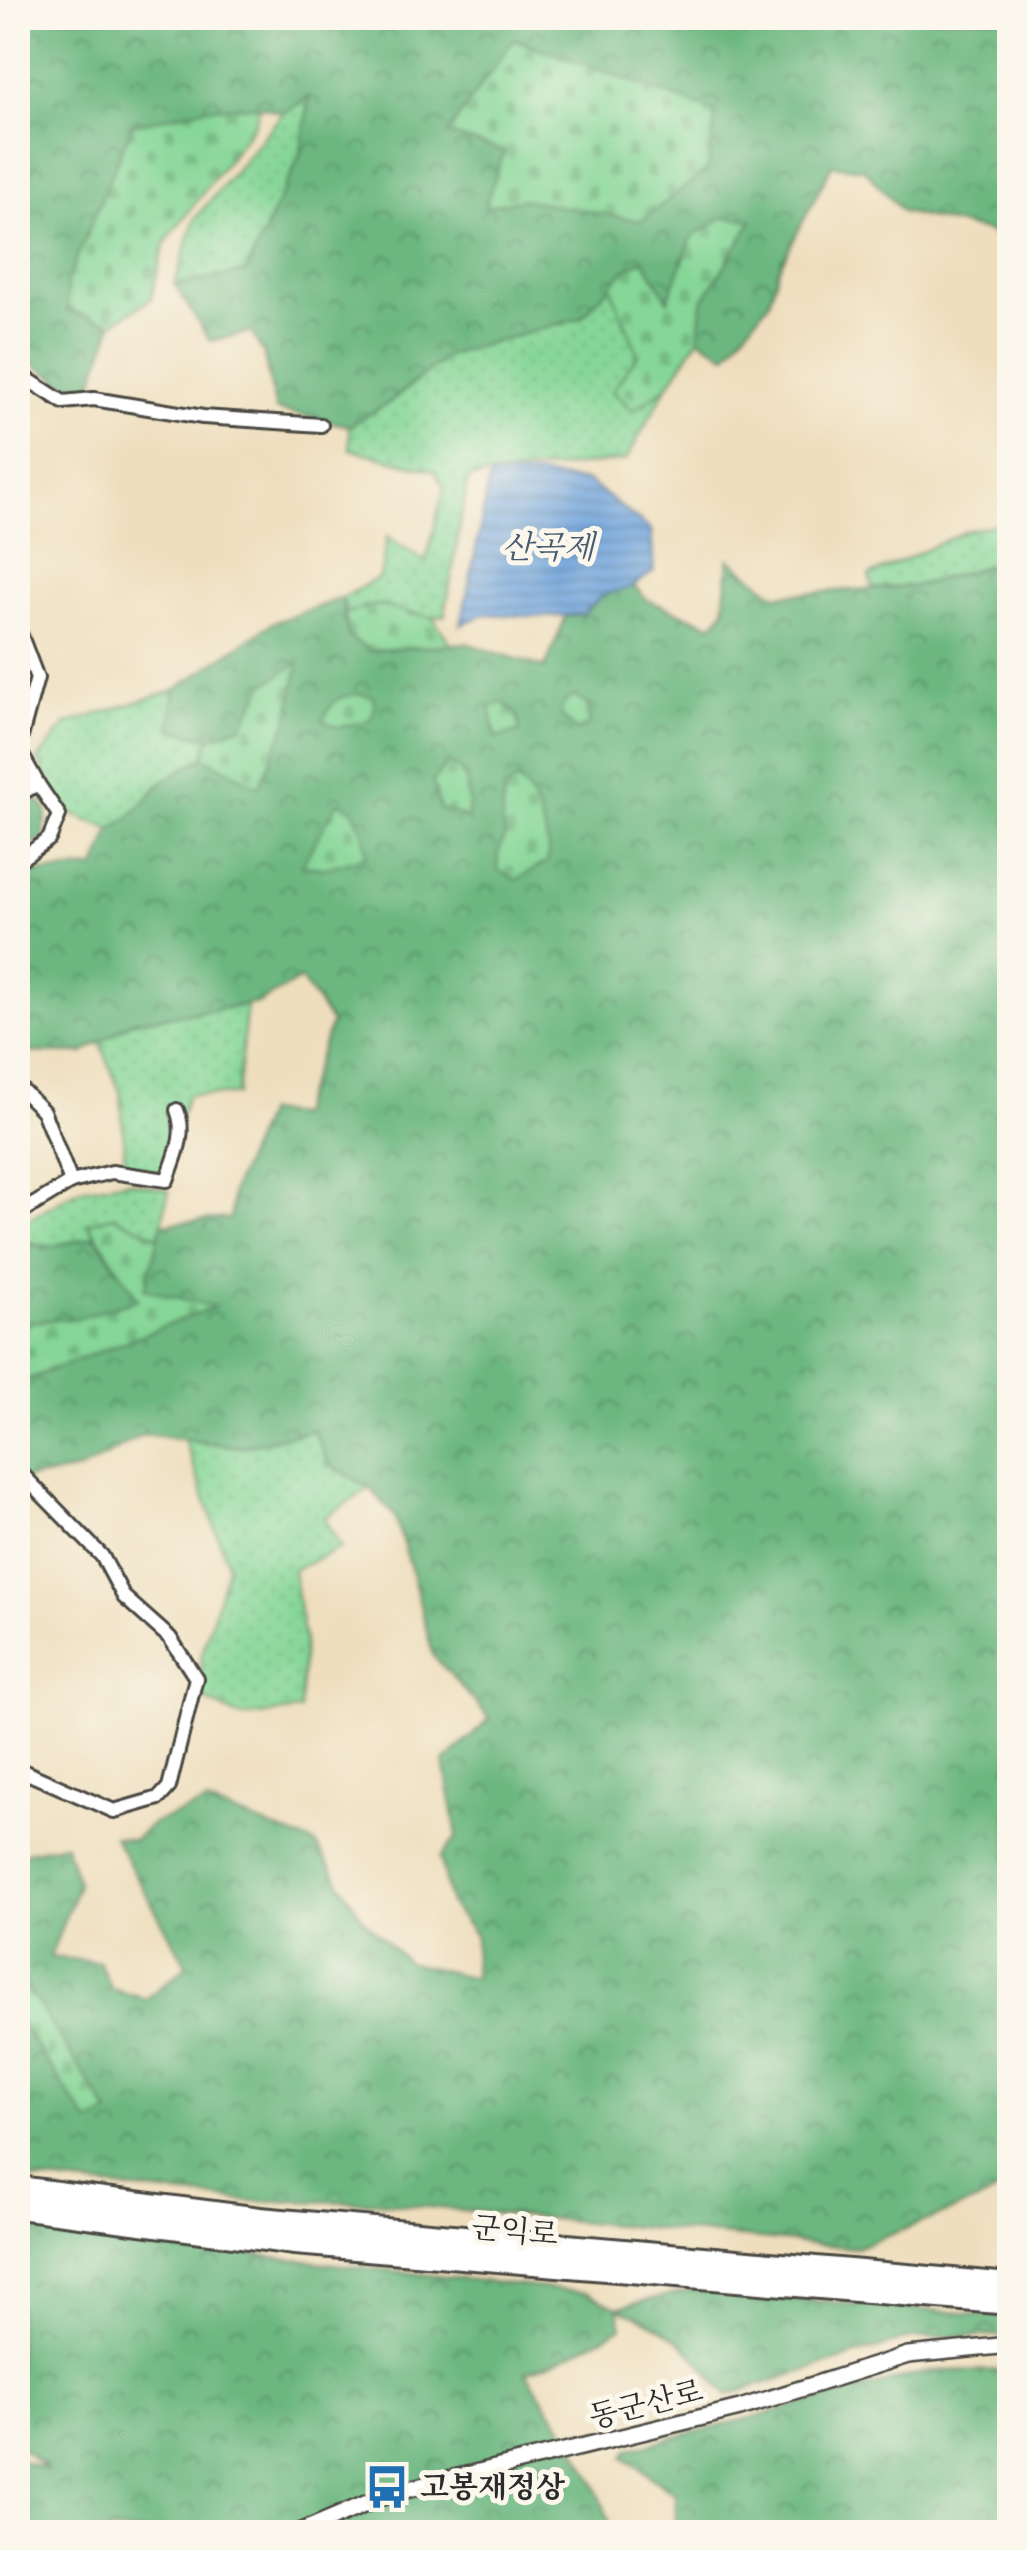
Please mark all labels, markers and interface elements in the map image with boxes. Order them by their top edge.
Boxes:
water label: 산곡제 [502,525,597,569]
street label: 군익로 [470,2207,560,2255]
street label: 동군산로 [585,2371,707,2437]
bus stop icon: 고봉재정상 [363,2463,411,2511]
place label: 고봉재정상 [420,2467,565,2507]

